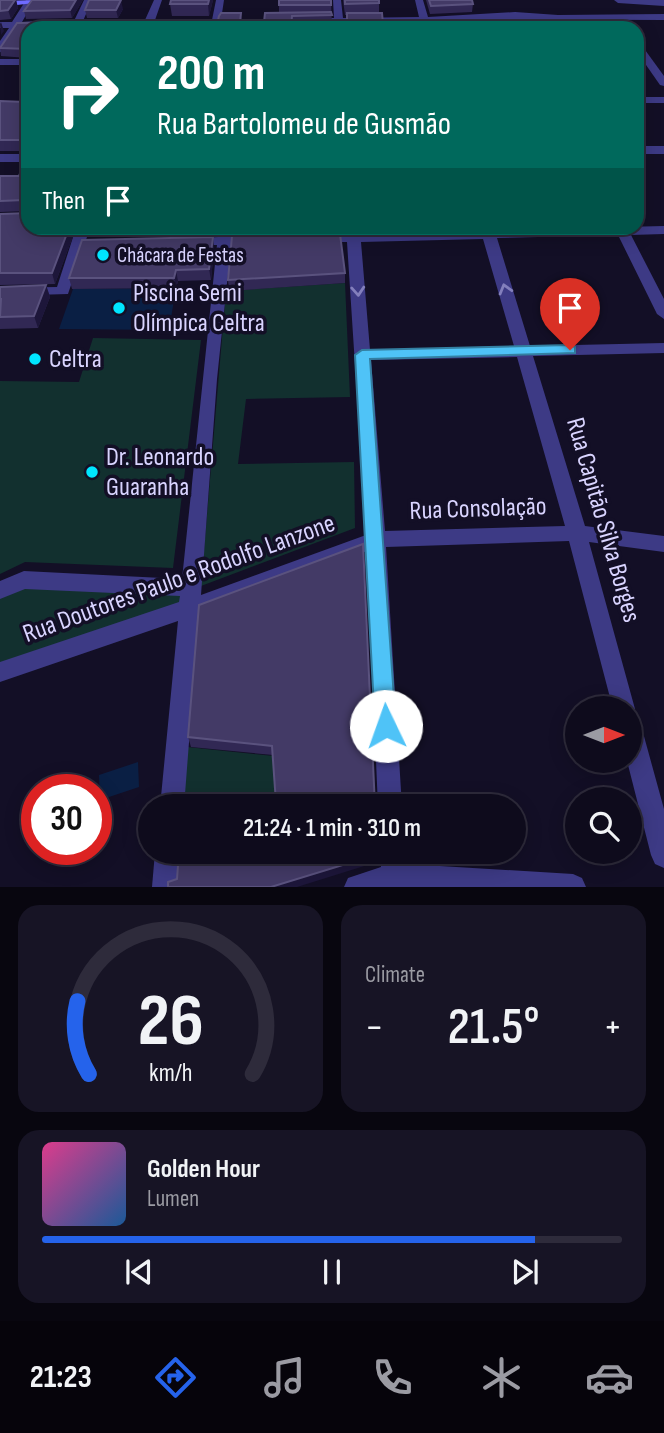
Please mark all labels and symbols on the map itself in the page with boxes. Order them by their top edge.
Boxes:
place label: Chácara de Festas [117,243,244,268]
marker: Chácara de Festas [95,247,111,263]
place label: Piscina Semi Olímpica Celtra [133,278,265,339]
pin [540,278,600,350]
one-way arrow [498,283,513,295]
one-way arrow [350,286,365,297]
marker: Piscina Semi Olímpica Celtra [111,300,127,316]
place label: Celtra [49,344,102,375]
marker: Celtra [27,351,43,367]
street label: Rua Capitão Silva Borges [559,414,647,626]
place label: Dr. Leonardo Guaranha [106,442,214,503]
marker: Dr. Leonardo Guaranha [84,464,100,480]
street label: Rua Consolação [409,491,547,527]
street label: Rua Doutores Paulo e Rodolfo Lanzone [19,508,339,650]
position arrow [349,689,423,763]
north arrow [565,696,642,774]
speed limit sign: 30 [21,774,112,865]

